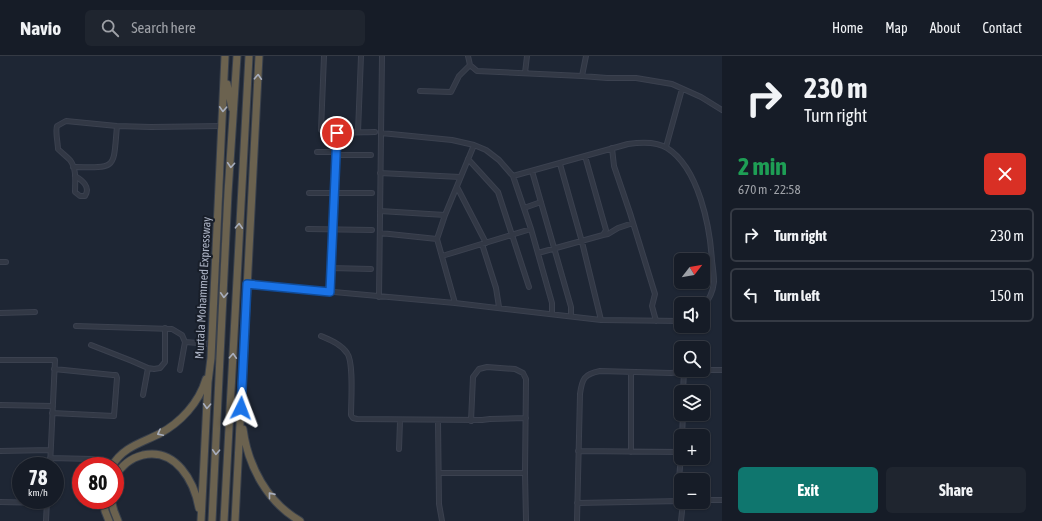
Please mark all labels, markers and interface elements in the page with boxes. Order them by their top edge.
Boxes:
search box [85,10,365,46]
text: Navio [20,17,61,39]
icon: search [99,17,121,39]
text: Search here [131,19,196,36]
text: Home [832,20,863,36]
text: Map [885,20,908,36]
text: About [930,20,961,36]
text: Contact [983,20,1022,36]
icon: right [738,72,790,124]
text: 230 m [804,72,867,104]
one-way arrow [254,74,262,80]
text: Turn right [804,105,867,126]
one-way arrow [218,106,227,112]
pin [320,116,354,150]
icon: arrive [326,122,348,144]
text: 2 min [738,153,787,180]
button: close [984,153,1026,195]
one-way arrow [226,162,235,168]
text: 670 m · 22:58 [738,182,801,197]
street label: Murtala Mohammed Expressway [192,216,214,359]
one-way arrow [235,223,244,229]
icon: right [740,224,762,246]
text: Turn right [774,227,827,244]
text: 230 m [990,227,1024,244]
north arrow [674,253,710,289]
map controls [674,253,710,509]
icon: left [740,284,762,306]
text: Turn left [774,287,820,304]
text: 150 m [990,287,1024,304]
one-way arrow [219,292,228,298]
button: sound [674,297,710,333]
button: search [674,341,710,377]
one-way arrow [229,353,238,359]
button: layers [674,385,710,421]
position arrow [220,387,262,429]
one-way arrow [202,403,211,409]
one-way arrow [156,428,164,436]
button: + [674,429,710,465]
one-way arrow [211,449,220,455]
speed limit sign: 80 [72,457,124,509]
text: 78 [29,466,47,489]
button: Exit [738,467,878,513]
button: Share [886,467,1026,513]
button: − [674,473,710,509]
text: km/h [28,487,48,498]
one-way arrow [269,492,276,500]

